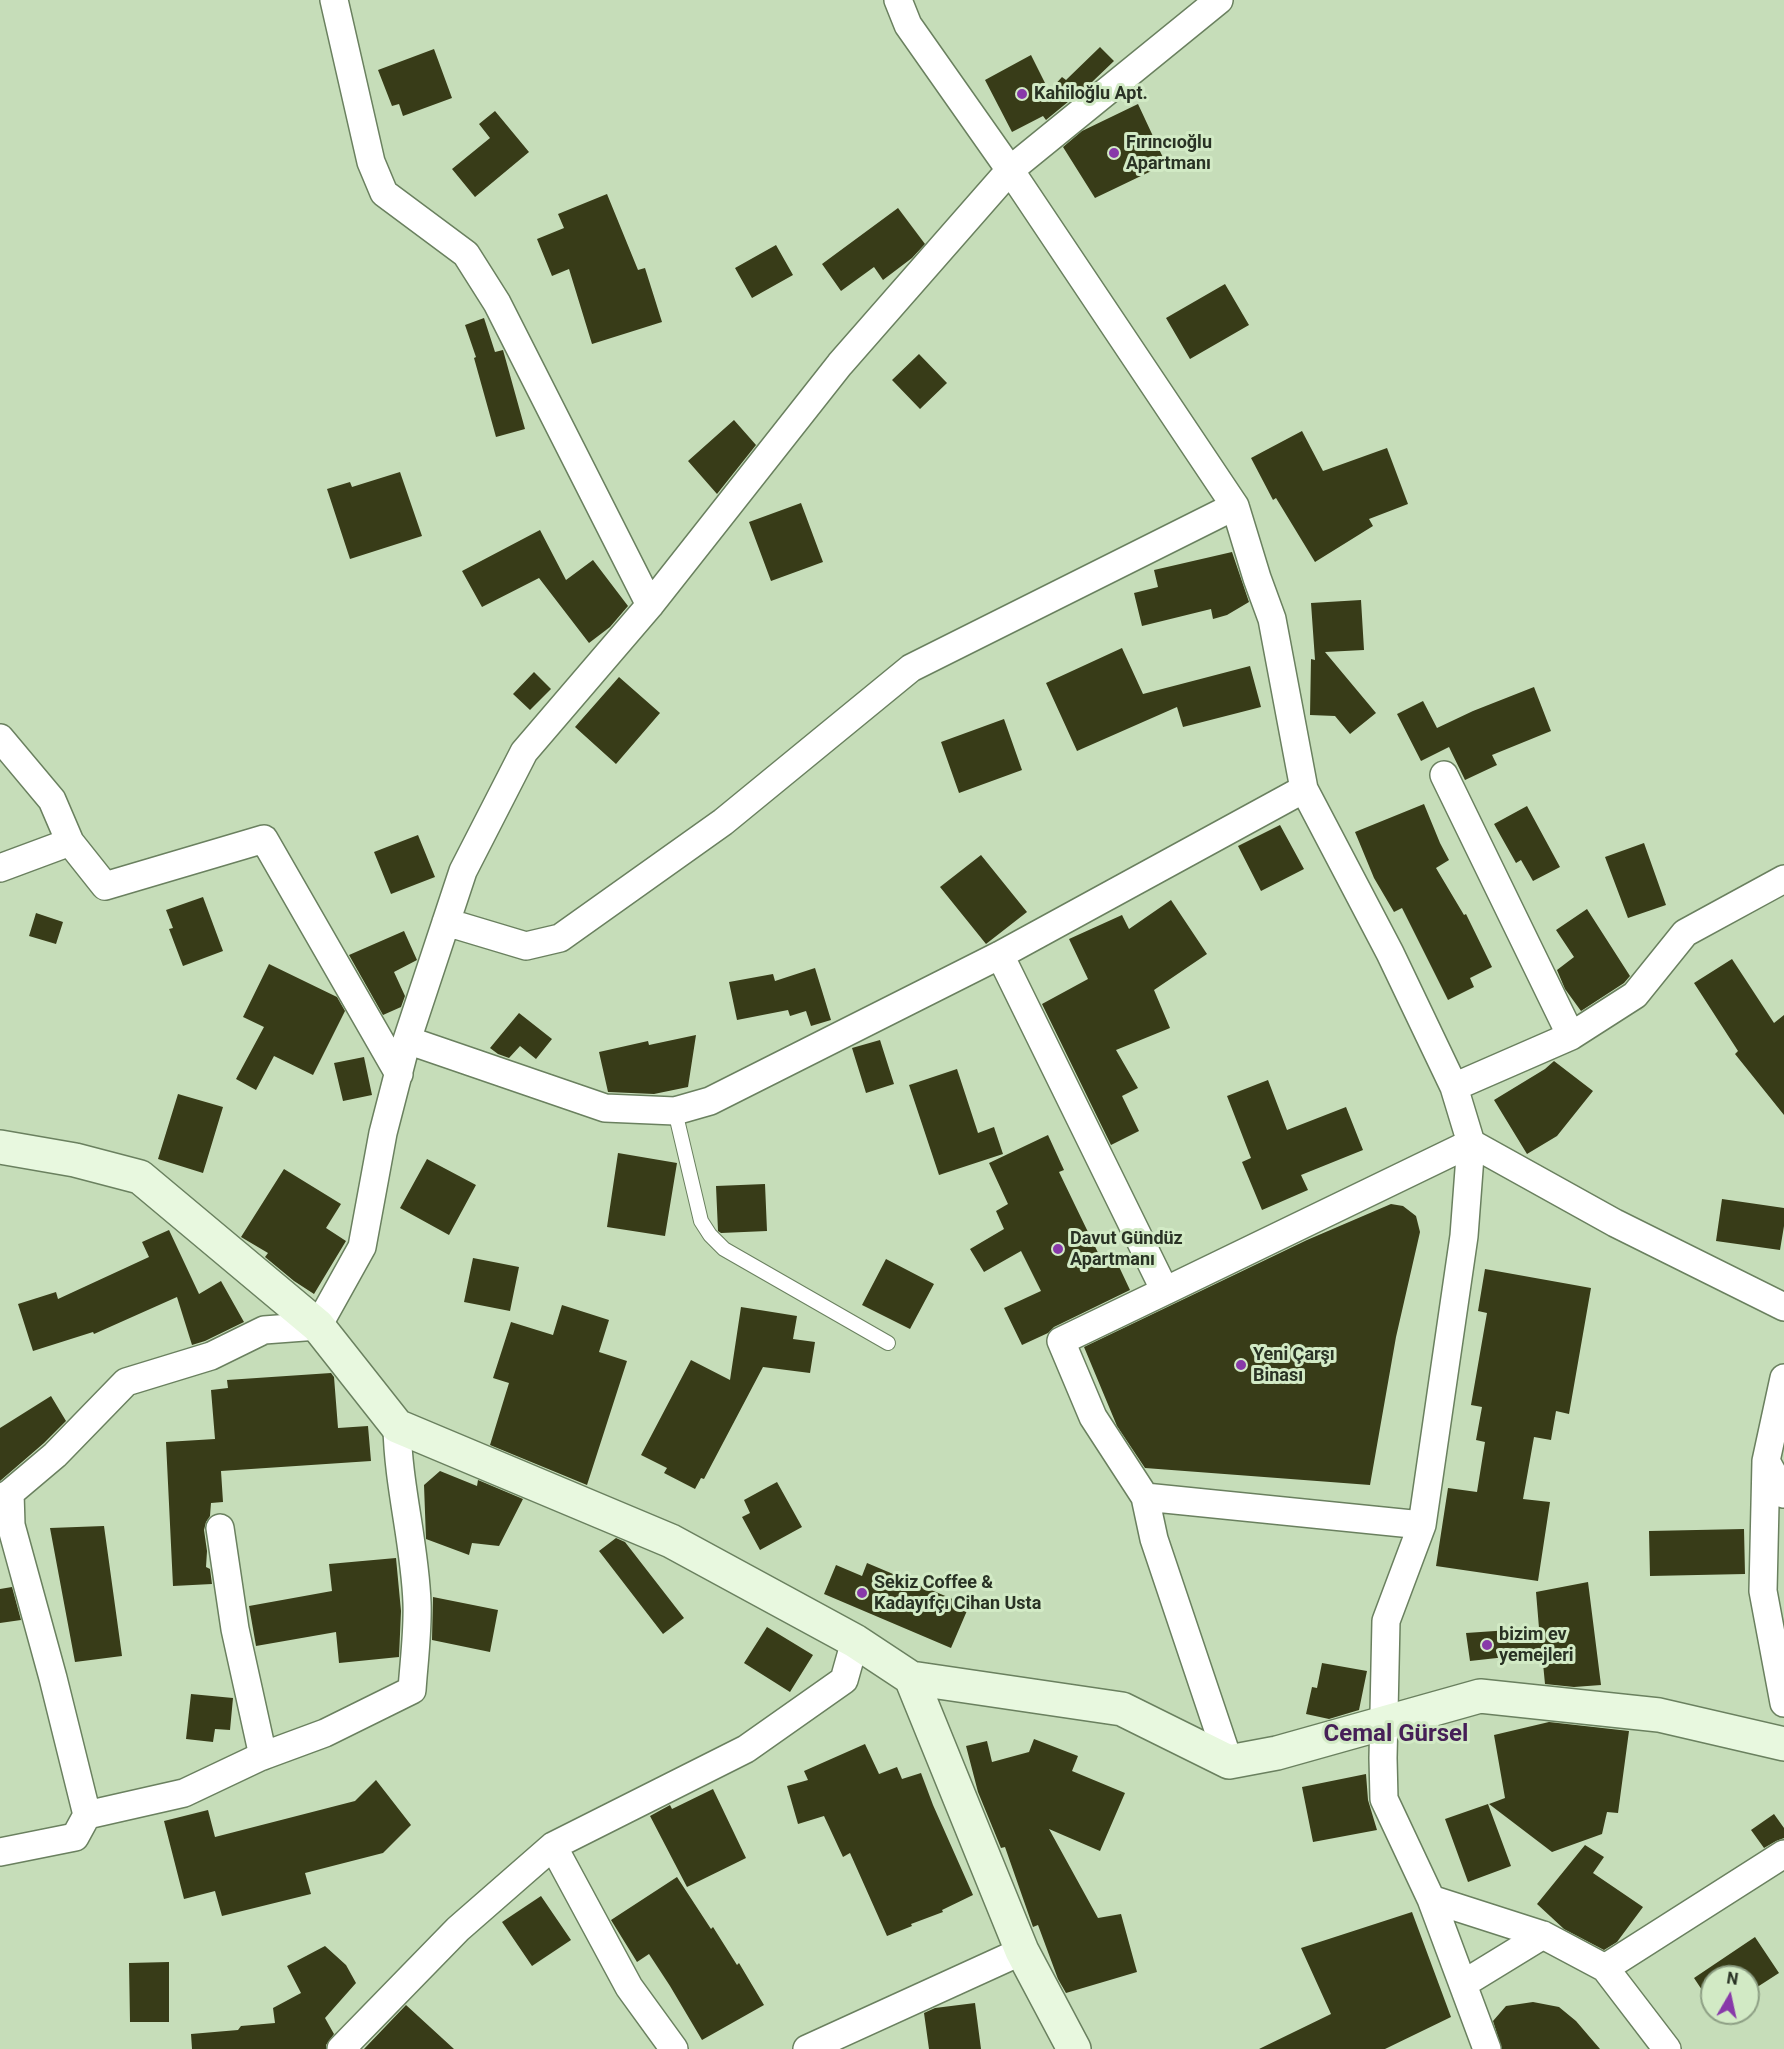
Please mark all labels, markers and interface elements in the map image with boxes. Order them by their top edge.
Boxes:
place label: Kahiloğlu Apt. [1034,83,1148,105]
marker: Kahiloğlu Apt. [1015,87,1029,101]
place label: Fırıncıoğlu Apartmanı [1126,132,1212,174]
marker: Fırıncıoğlu Apartmanı [1107,146,1121,160]
place label: Davut Gündüz Apartmanı [1070,1228,1183,1270]
marker: Davut Gündüz Apartmanı [1051,1242,1065,1256]
place label: Yeni Çarşı Binası [1253,1344,1335,1386]
marker: Yeni Çarşı Binası [1234,1358,1248,1372]
place label: Sekiz Coffee & Kadayıfçı Cihan Usta [874,1572,1041,1614]
marker: Sekiz Coffee & Kadayıfçı Cihan Usta [855,1586,869,1600]
place label: bizim ev yemejleri [1499,1624,1574,1666]
marker: bizim ev yemejleri [1480,1638,1494,1652]
district label: Cemal Gürsel [1324,1721,1468,1749]
north arrow [1700,1965,1760,2025]
text: N [1726,1968,1740,1989]

